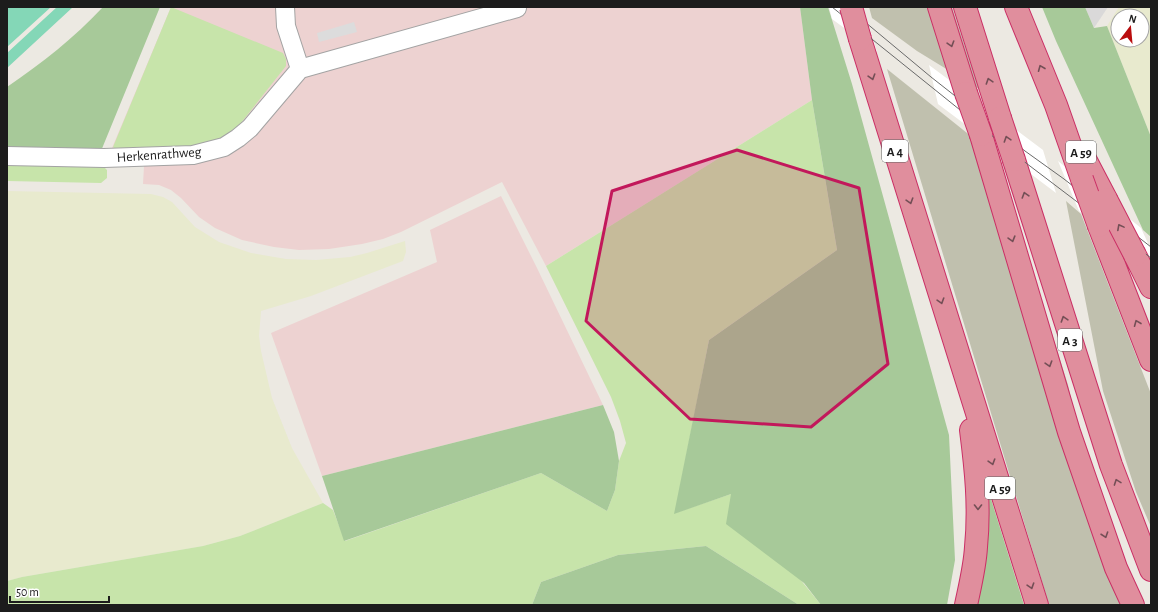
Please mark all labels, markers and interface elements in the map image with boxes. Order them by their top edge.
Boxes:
north arrow [1110,8,1150,48]
text: N [1127,13,1138,25]
one-way arrow [946,41,955,48]
one-way arrow [1038,65,1046,72]
one-way arrow [867,73,875,80]
one-way arrow [985,78,993,85]
one-way arrow [1003,136,1012,143]
road number: A 4 [882,140,908,162]
road number: A 59 [1066,141,1096,163]
street label: Herkenrathweg [116,145,202,165]
one-way arrow [1021,192,1030,199]
one-way arrow [905,197,914,204]
one-way arrow [1118,224,1125,231]
one-way arrow [1008,236,1016,243]
one-way arrow [937,297,945,304]
one-way arrow [1060,316,1068,323]
one-way arrow [1133,320,1141,327]
road number: A 3 [1058,329,1082,351]
one-way arrow [1044,361,1053,368]
one-way arrow [987,458,996,465]
road number: A 59 [985,477,1015,499]
one-way arrow [1114,479,1122,486]
one-way arrow [974,504,982,510]
one-way arrow [1100,531,1109,538]
scale bar [10,578,109,604]
one-way arrow [1026,582,1035,589]
text: 50 m [16,586,39,598]

